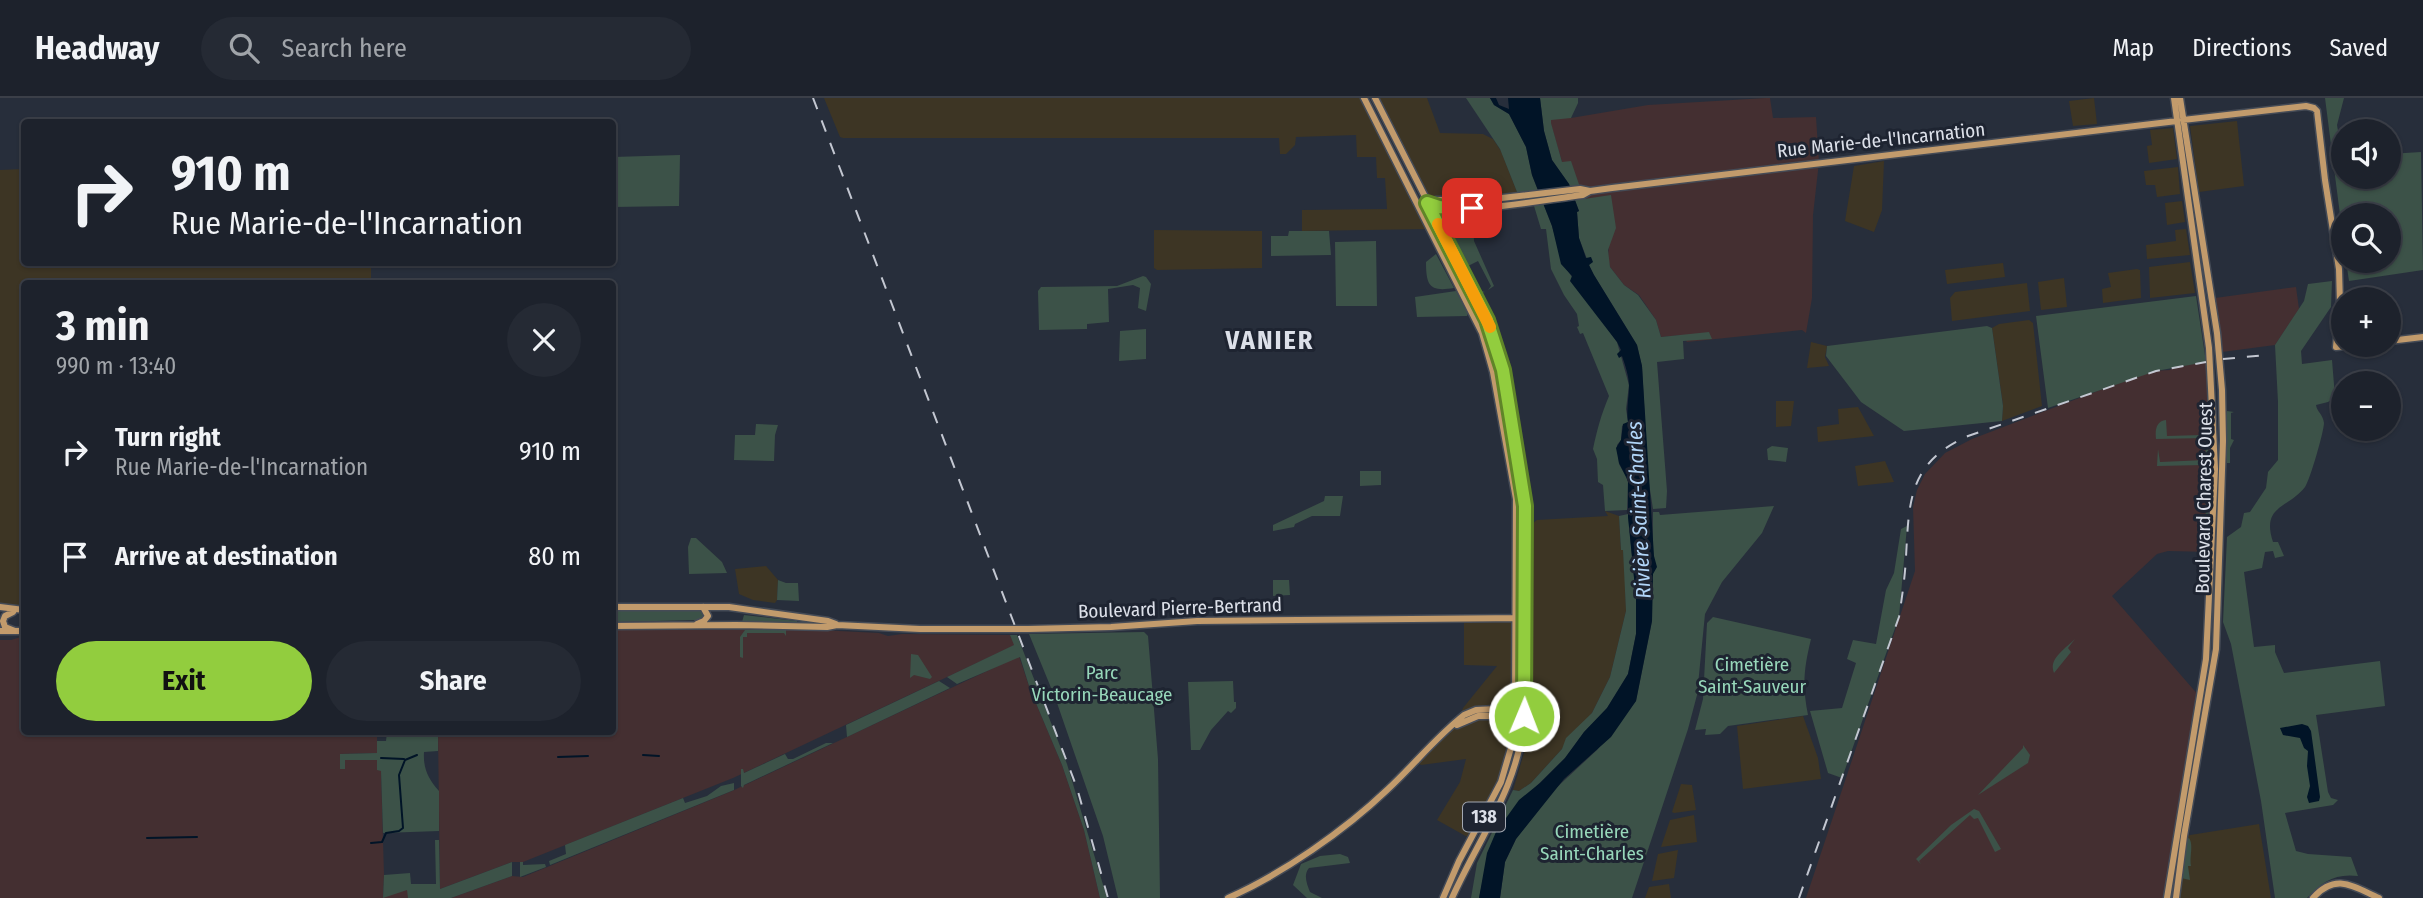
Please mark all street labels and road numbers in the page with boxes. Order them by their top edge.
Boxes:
street label: Rue Marie-de-l'Incarnation [1776,118,1986,162]
street label: Boulevard Charest Ouest [2191,401,2217,594]
street label: Boulevard Pierre-Bertrand [1078,593,1282,623]
road number: 138 [1463,802,1505,832]

